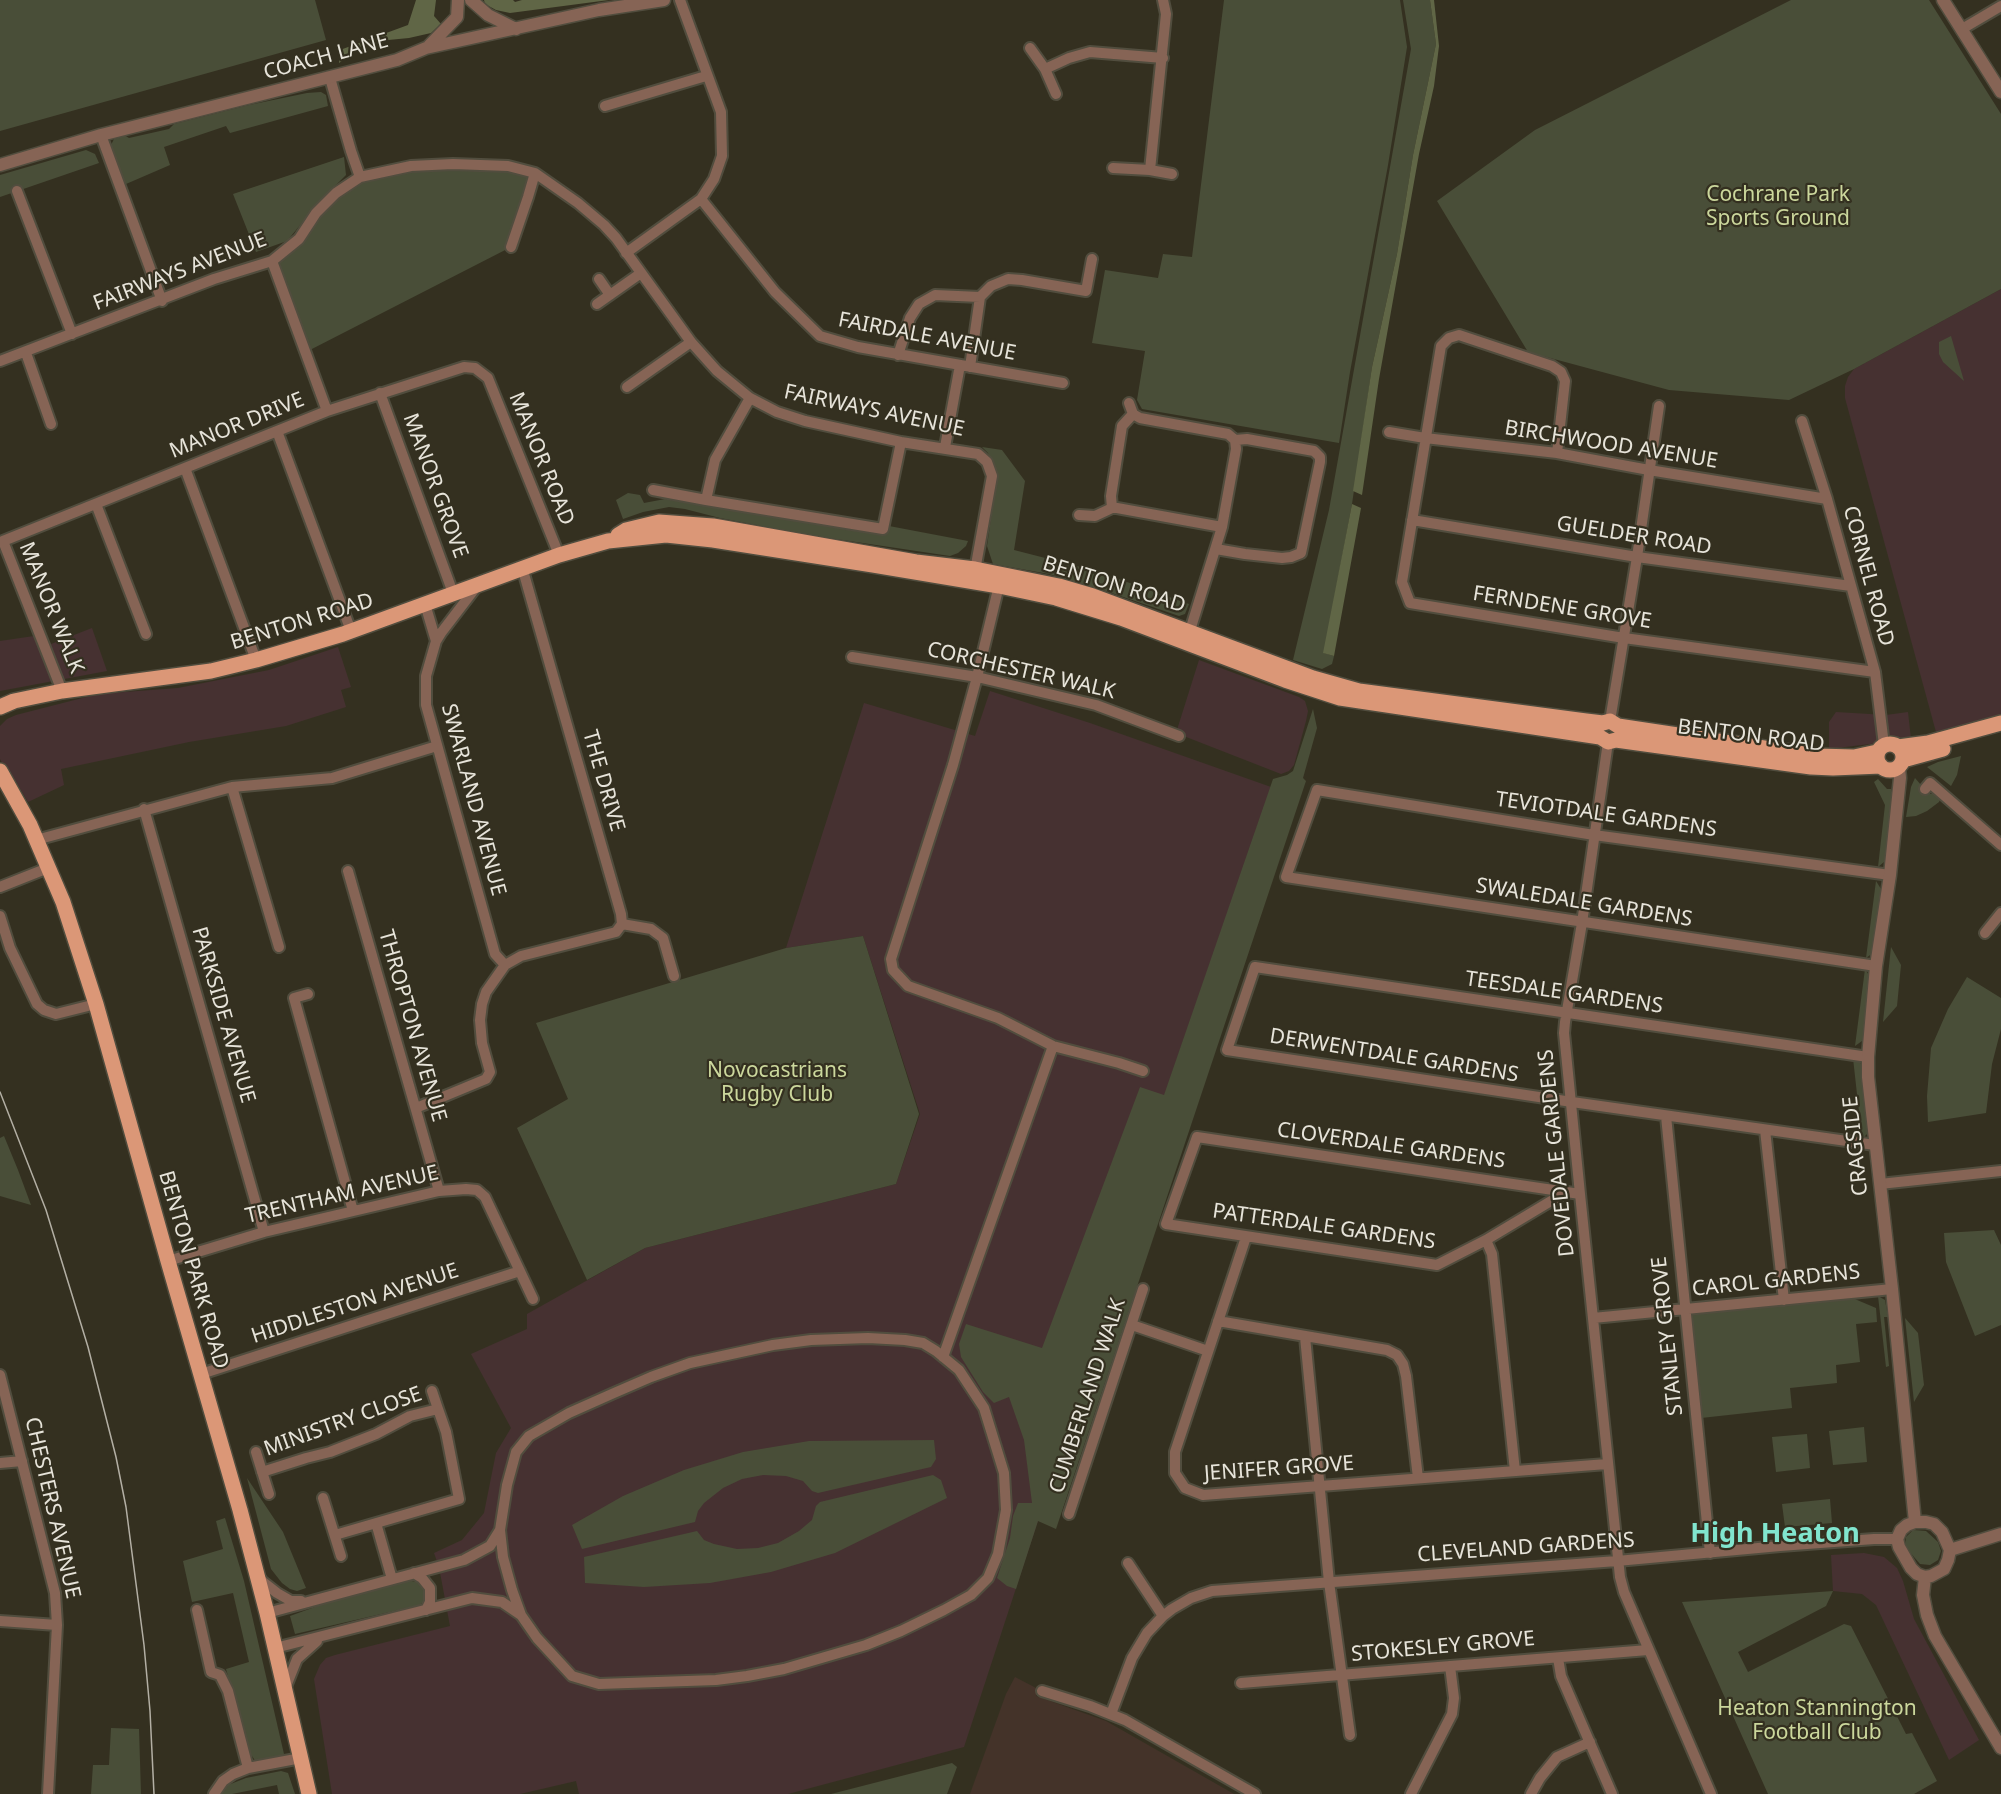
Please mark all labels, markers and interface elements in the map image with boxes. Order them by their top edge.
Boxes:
street label: COACH LANE [261,28,391,86]
park label: Cochrane Park Sports Ground [1706,182,1850,232]
street label: FAIRWAYS AVENUE [90,227,270,317]
street label: FAIRDALE AVENUE [836,307,1018,367]
street label: FAIRWAYS AVENUE [782,380,966,442]
street label: MANOR DRIVE [166,388,308,464]
street label: MANOR ROAD [503,389,579,529]
street label: MANOR GROVE [397,410,473,562]
street label: BIRCHWOOD AVENUE [1503,416,1719,474]
street label: CORNEL ROAD [1837,503,1899,649]
street label: GUELDER ROAD [1555,511,1713,561]
street label: MANOR WALK [13,539,89,677]
street label: BENTON ROAD [1039,551,1189,619]
street label: FERNDENE GROVE [1471,581,1653,635]
street label: BENTON ROAD [227,588,377,656]
street label: CORCHESTER WALK [924,637,1118,705]
street label: SWARLAND AVENUE [435,701,511,899]
street label: BENTON ROAD [1676,714,1826,758]
street label: THE DRIVE [577,727,629,835]
street label: TEVIOTDALE GARDENS [1494,787,1718,843]
street label: SWALEDALE GARDENS [1474,873,1694,933]
street label: PARKSIDE AVENUE [186,924,260,1106]
street label: THROPTON AVENUE [373,927,451,1125]
street label: TEESDALE GARDENS [1464,967,1664,1019]
street label: DERWENTDALE GARDENS [1268,1024,1520,1088]
street label: DOVEDALE GARDENS [1534,1048,1580,1258]
park label: Novocastrians Rugby Club [707,1058,847,1108]
street label: CRAGSIDE [1838,1095,1874,1197]
street label: CLOVERDALE GARDENS [1275,1118,1507,1174]
street label: TRENTHAM AVENUE [243,1161,441,1229]
street label: BENTON PARK ROAD [153,1168,233,1372]
street label: PATTERDALE GARDENS [1211,1199,1437,1255]
street label: STANLEY GROVE [1647,1255,1689,1417]
street label: HIDDLESTON AVENUE [248,1259,462,1349]
street label: CAROL GARDENS [1691,1260,1861,1302]
street label: CUMBERLAND WALK [1045,1295,1131,1497]
street label: MINISTRY CLOSE [261,1382,425,1462]
street label: CHESTERS AVENUE [19,1415,85,1601]
street label: JENIFER GROVE [1203,1451,1355,1487]
district label: High Heaton [1690,1518,1860,1550]
street label: CLEVELAND GARDENS [1417,1528,1635,1568]
street label: STOKESLEY GROVE [1350,1626,1536,1668]
park label: Heaton Stannington Football Club [1717,1696,1917,1746]

